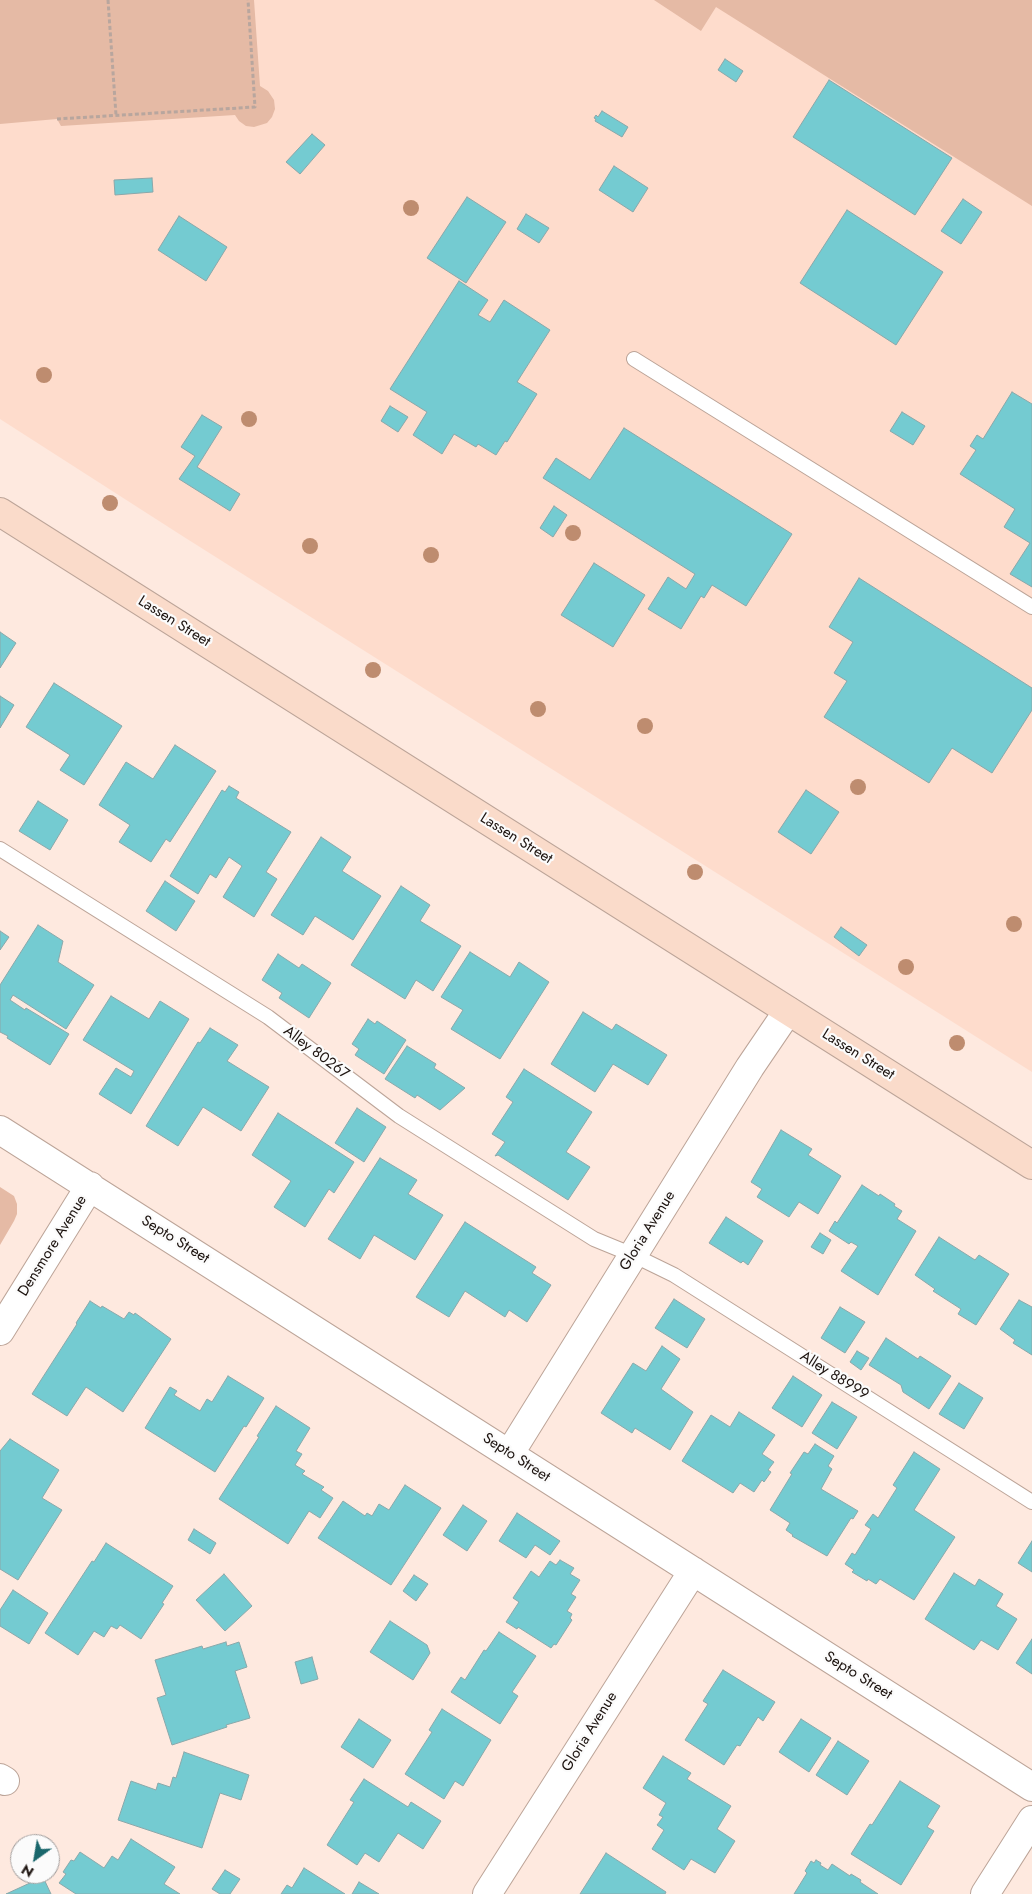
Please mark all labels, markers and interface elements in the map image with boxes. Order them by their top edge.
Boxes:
street label: Lassen Street [134,593,214,651]
street label: Lassen Street [476,810,556,868]
street label: Alley 80267 [280,1022,352,1084]
street label: Lassen Street [818,1026,898,1084]
street label: Gloria Avenue [616,1188,680,1274]
street label: Densmore Avenue [15,1192,91,1300]
street label: Septo Street [138,1212,212,1268]
street label: Alley 88999 [796,1348,872,1404]
street label: Septo Street [479,1430,553,1486]
street label: Septo Street [821,1648,895,1704]
street label: Gloria Avenue [558,1689,622,1775]
north arrow [10,1834,60,1884]
text: N [18,1859,38,1882]

